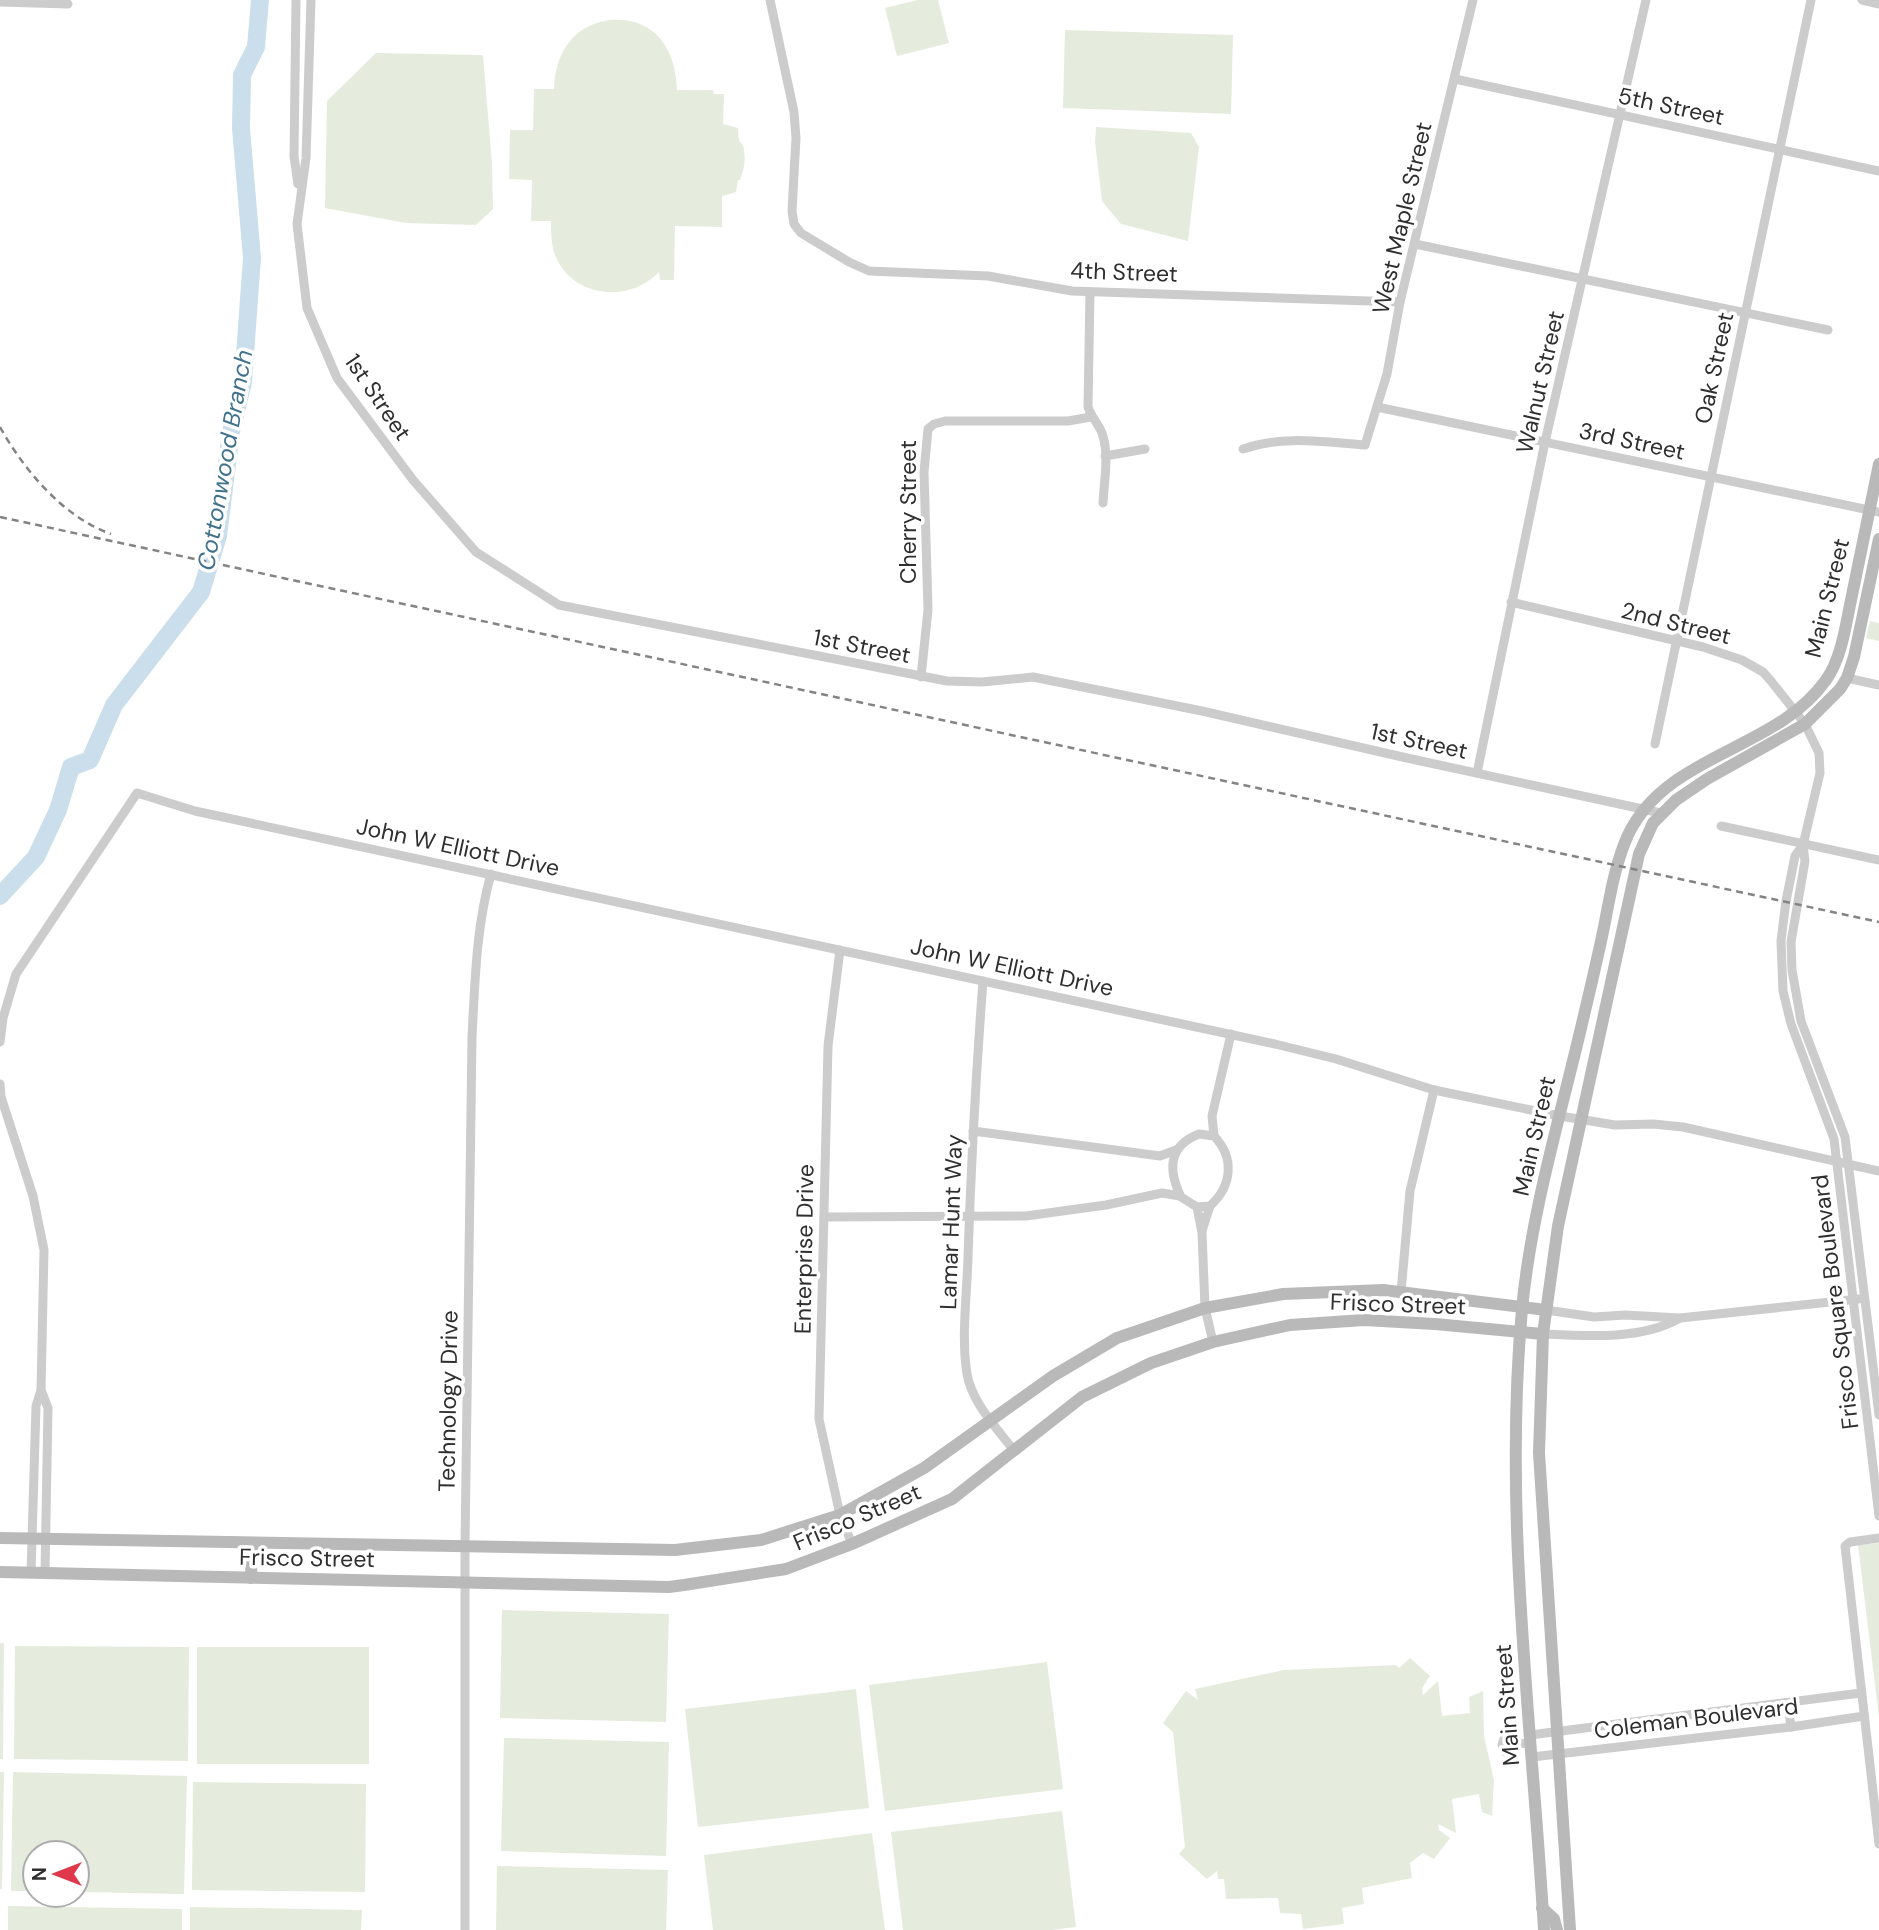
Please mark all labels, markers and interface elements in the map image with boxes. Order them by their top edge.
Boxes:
street label: 5th Street [1615,80,1727,132]
street label: West Maple Street [1365,119,1439,317]
street label: 4th Street [1070,255,1178,289]
street label: Walnut Street [1509,308,1571,456]
street label: Oak Street [1688,310,1740,426]
water label: Cottonwood Branch [190,347,259,573]
street label: 1st Street [338,348,418,446]
street label: 3rd Street [1576,415,1688,467]
street label: Cherry Street [893,440,923,584]
street label: Main Street [1798,535,1856,661]
street label: 2nd Street [1618,595,1734,651]
street label: 1st Street [811,622,913,670]
street label: 1st Street [1368,716,1470,766]
street label: John W Elliott Drive [354,811,562,883]
street label: John W Elliott Drive [908,931,1116,1003]
street label: Main Street [1506,1073,1562,1199]
street label: Lamar Hunt Way [933,1134,969,1310]
street label: Enterprise Drive [788,1164,820,1334]
street label: Frisco Square Boulevard [1804,1173,1866,1431]
street label: Frisco Street [1330,1287,1466,1321]
street label: Technology Drive [431,1310,465,1492]
street label: Frisco Street [789,1477,925,1557]
street label: Frisco Street [239,1542,375,1574]
street label: Main Street [1488,1643,1526,1767]
street label: Coleman Boulevard [1592,1691,1800,1745]
north arrow [21,1839,91,1909]
text: N [27,1867,52,1881]

